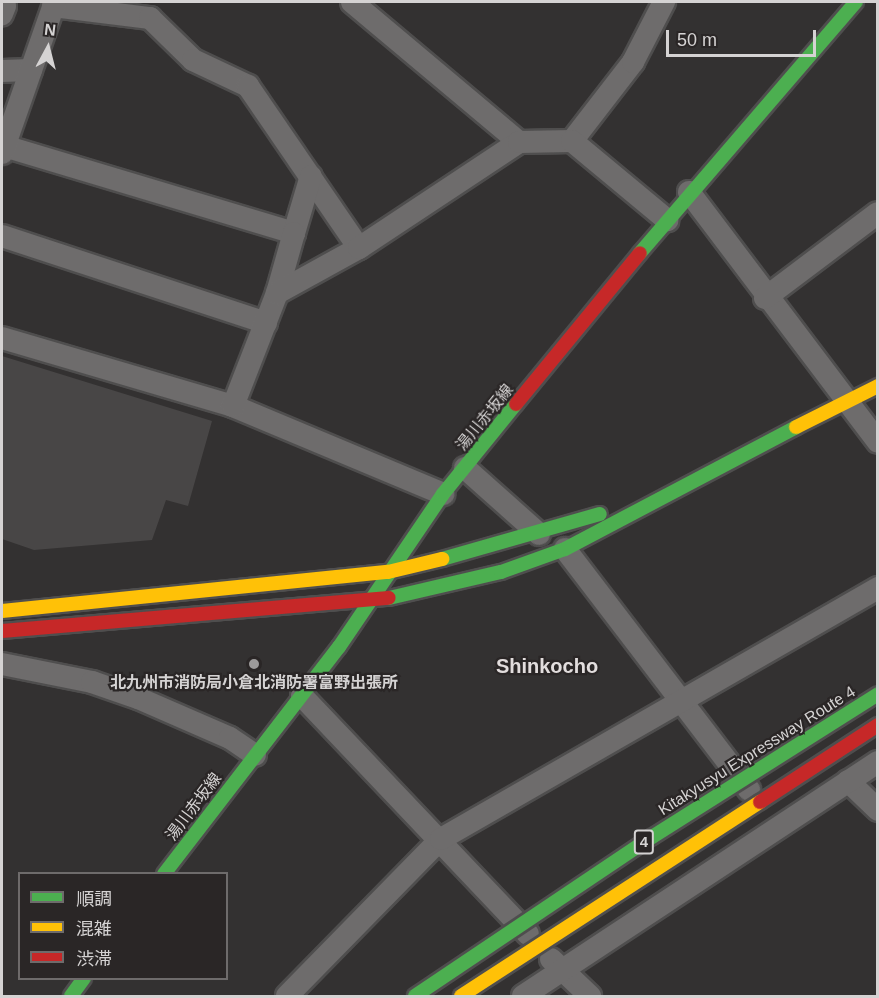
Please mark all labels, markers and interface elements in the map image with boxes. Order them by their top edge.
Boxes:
north arrow [18,18,78,78]
scale bar [669,18,819,56]
text: N [43,20,57,39]
text: 50 m [677,30,717,50]
street label: 湯川赤坂線 [452,381,518,455]
district label: Shinkocho [496,654,598,678]
marker: 北九州市消防局小倉北消防署富野出張所 [247,657,261,671]
place label: 北九州市消防局小倉北消防署富野出張所 [110,673,398,693]
street label: Kitakyusyu Expressway Route 4 [655,682,859,820]
street label: 湯川赤坂線 [162,769,226,845]
road number: 4 [634,830,654,854]
legend [18,872,228,980]
text: 順調 [76,889,112,909]
text: 混雑 [76,919,112,939]
text: 渋滞 [76,949,112,969]

